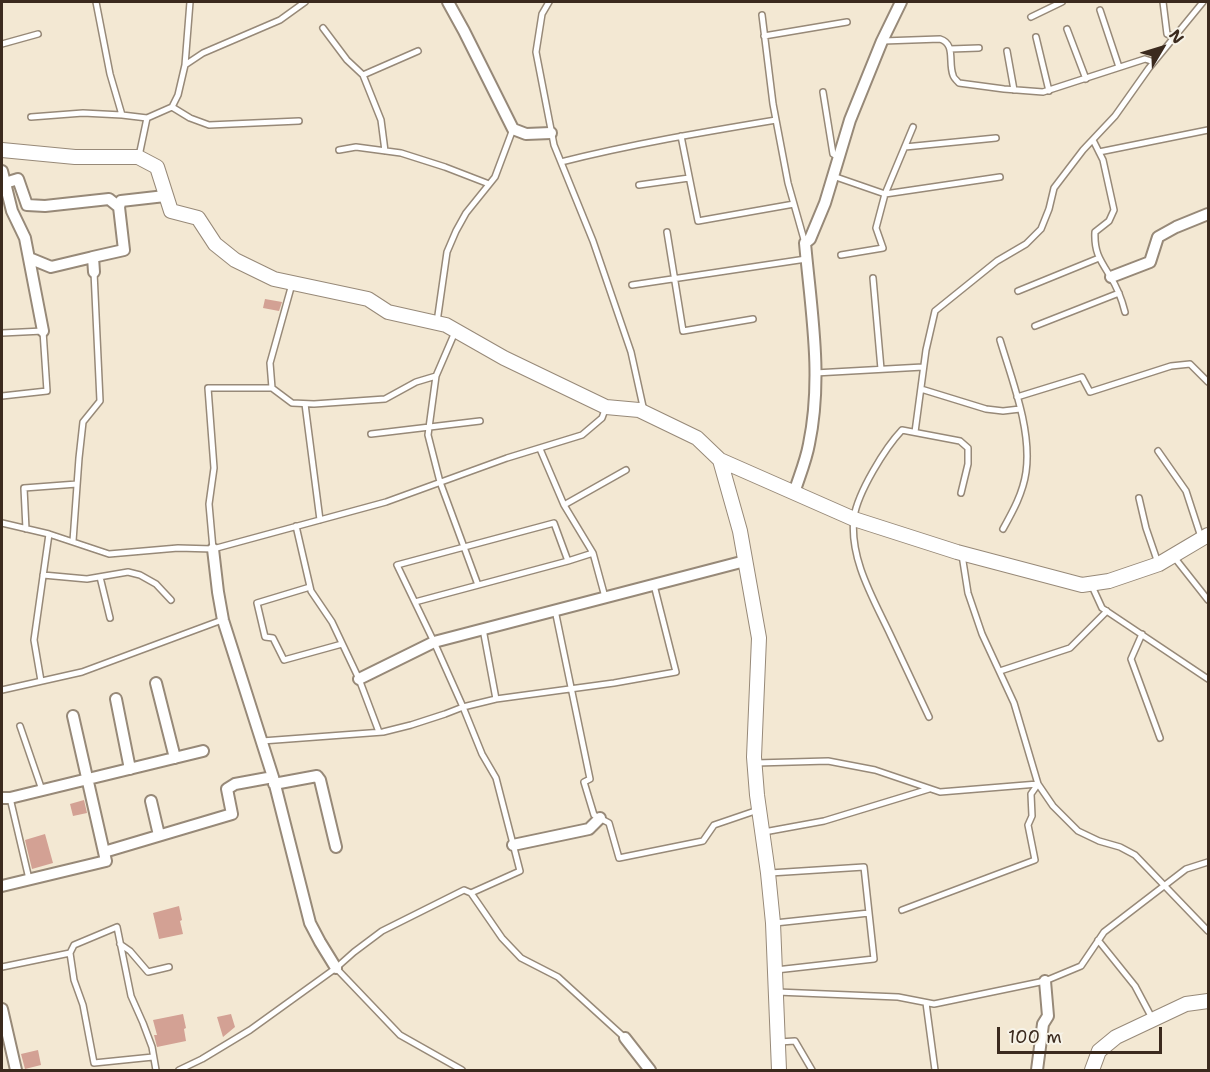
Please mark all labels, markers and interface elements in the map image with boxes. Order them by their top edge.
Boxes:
north arrow [1132,18,1192,78]
text: N [1164,25,1189,48]
scale bar [1000,1015,1165,1053]
text: 100 m [1008,1025,1062,1049]

